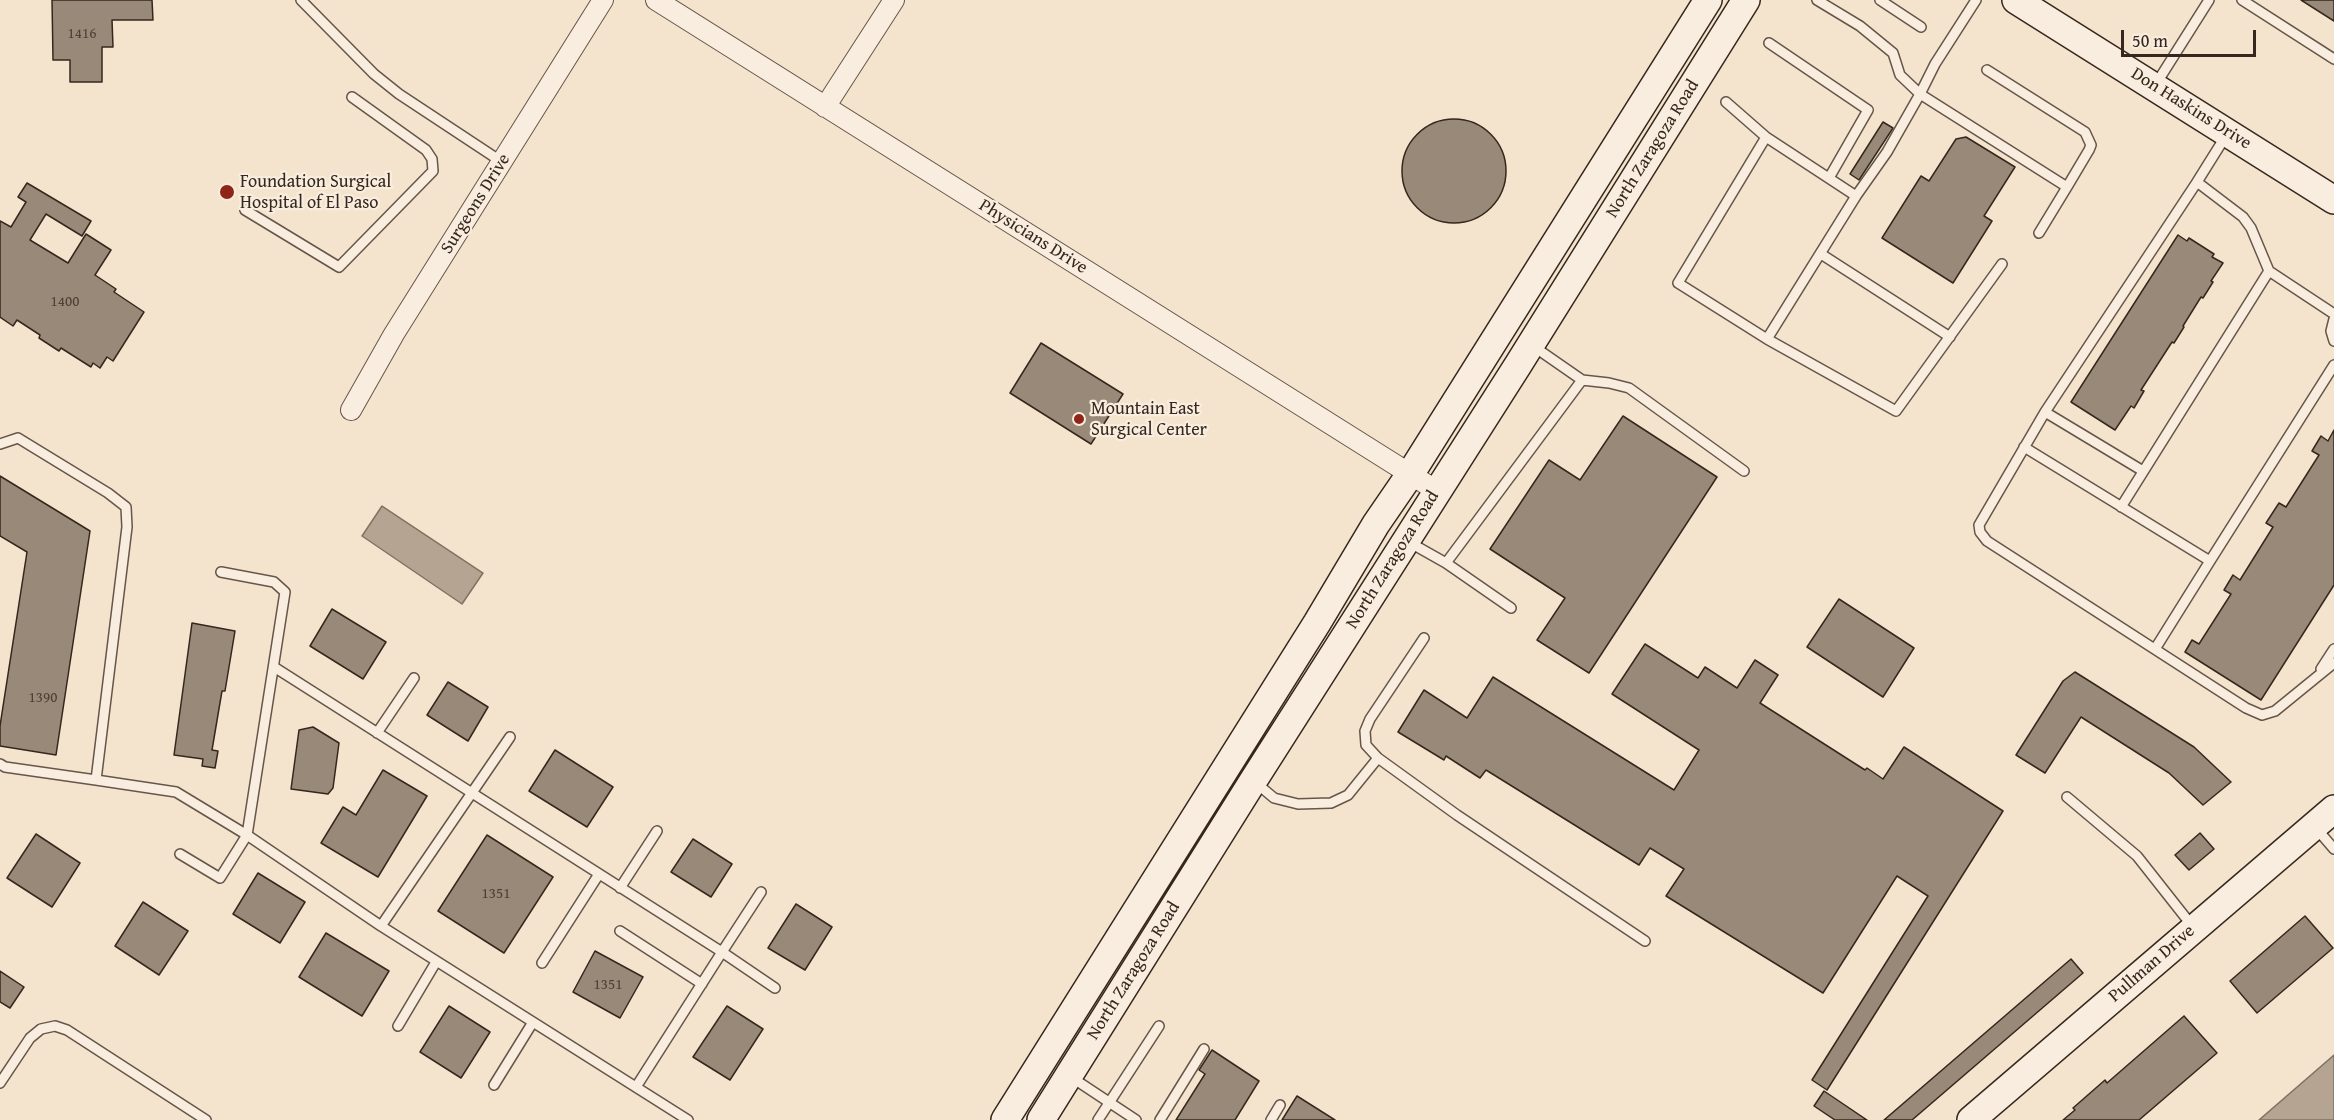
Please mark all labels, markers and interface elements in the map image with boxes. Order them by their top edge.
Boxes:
scale bar [2124,18,2259,56]
house number: 1416 [68,25,96,43]
text: 50 m [2132,27,2168,54]
street label: Don Haskins Drive [2127,63,2255,155]
street label: North Zaragoza Road [1602,76,1704,222]
street label: Surgeons Drive [437,150,515,258]
place label: Foundation Surgical Hospital of El Paso [240,171,391,213]
marker: Foundation Surgical Hospital of El Paso [218,183,236,201]
street label: Physicians Drive [975,195,1091,279]
house number: 1400 [51,293,79,311]
place label: Mountain East Surgical Center [1091,398,1207,440]
marker: Mountain East Surgical Center [1072,412,1086,426]
street label: North Zaragoza Road [1342,487,1444,633]
house number: 1390 [29,689,57,707]
house number: 1351 [482,885,510,903]
street label: North Zaragoza Road [1083,898,1185,1044]
street label: Pullman Drive [2104,921,2200,1007]
house number: 1351 [594,976,622,994]

